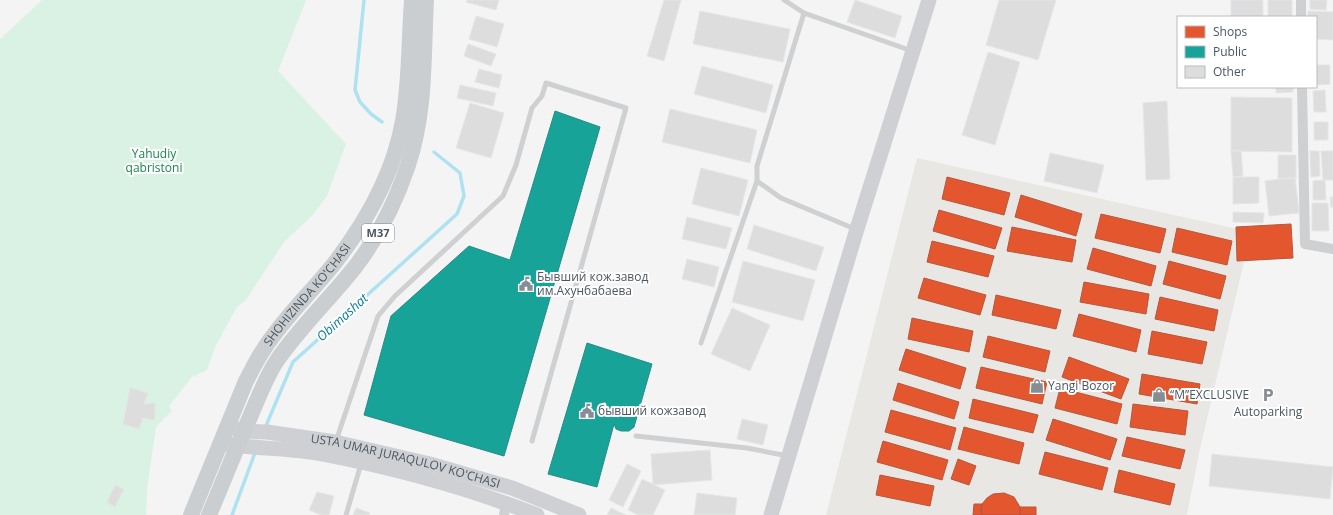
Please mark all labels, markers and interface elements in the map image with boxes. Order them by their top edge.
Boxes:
legend [1177,16,1317,88]
text: Shops [1213,23,1248,40]
text: Public [1213,43,1247,60]
text: Other [1213,63,1246,80]
park label: Yahudiy qabristoni [126,145,182,176]
road number: M37 [362,224,394,242]
street label: SHOHIZINDA KO'CHASI [259,240,355,349]
place label: Бывший кож.завод им.Ахунбабаева [537,268,648,299]
public building icon: Бывший кож.завод им.Ахунбабаева [518,276,534,292]
water label: Obimashat [312,289,372,345]
place label: Yangi Bozor [1048,377,1114,394]
shop icon: Yangi Bozor [1029,378,1045,394]
place label: “M”EXCLUSIVE [1170,386,1249,403]
shop icon: “M”EXCLUSIVE [1151,387,1167,403]
parking icon: Autoparking [1260,387,1276,403]
place label: бывший кожзавод [598,402,706,419]
public building icon: бывший кожзавод [579,403,595,419]
place label: Autoparking [1234,403,1303,420]
street label: USTA UMAR JURAQULOV KO'CHASI [310,430,502,492]

